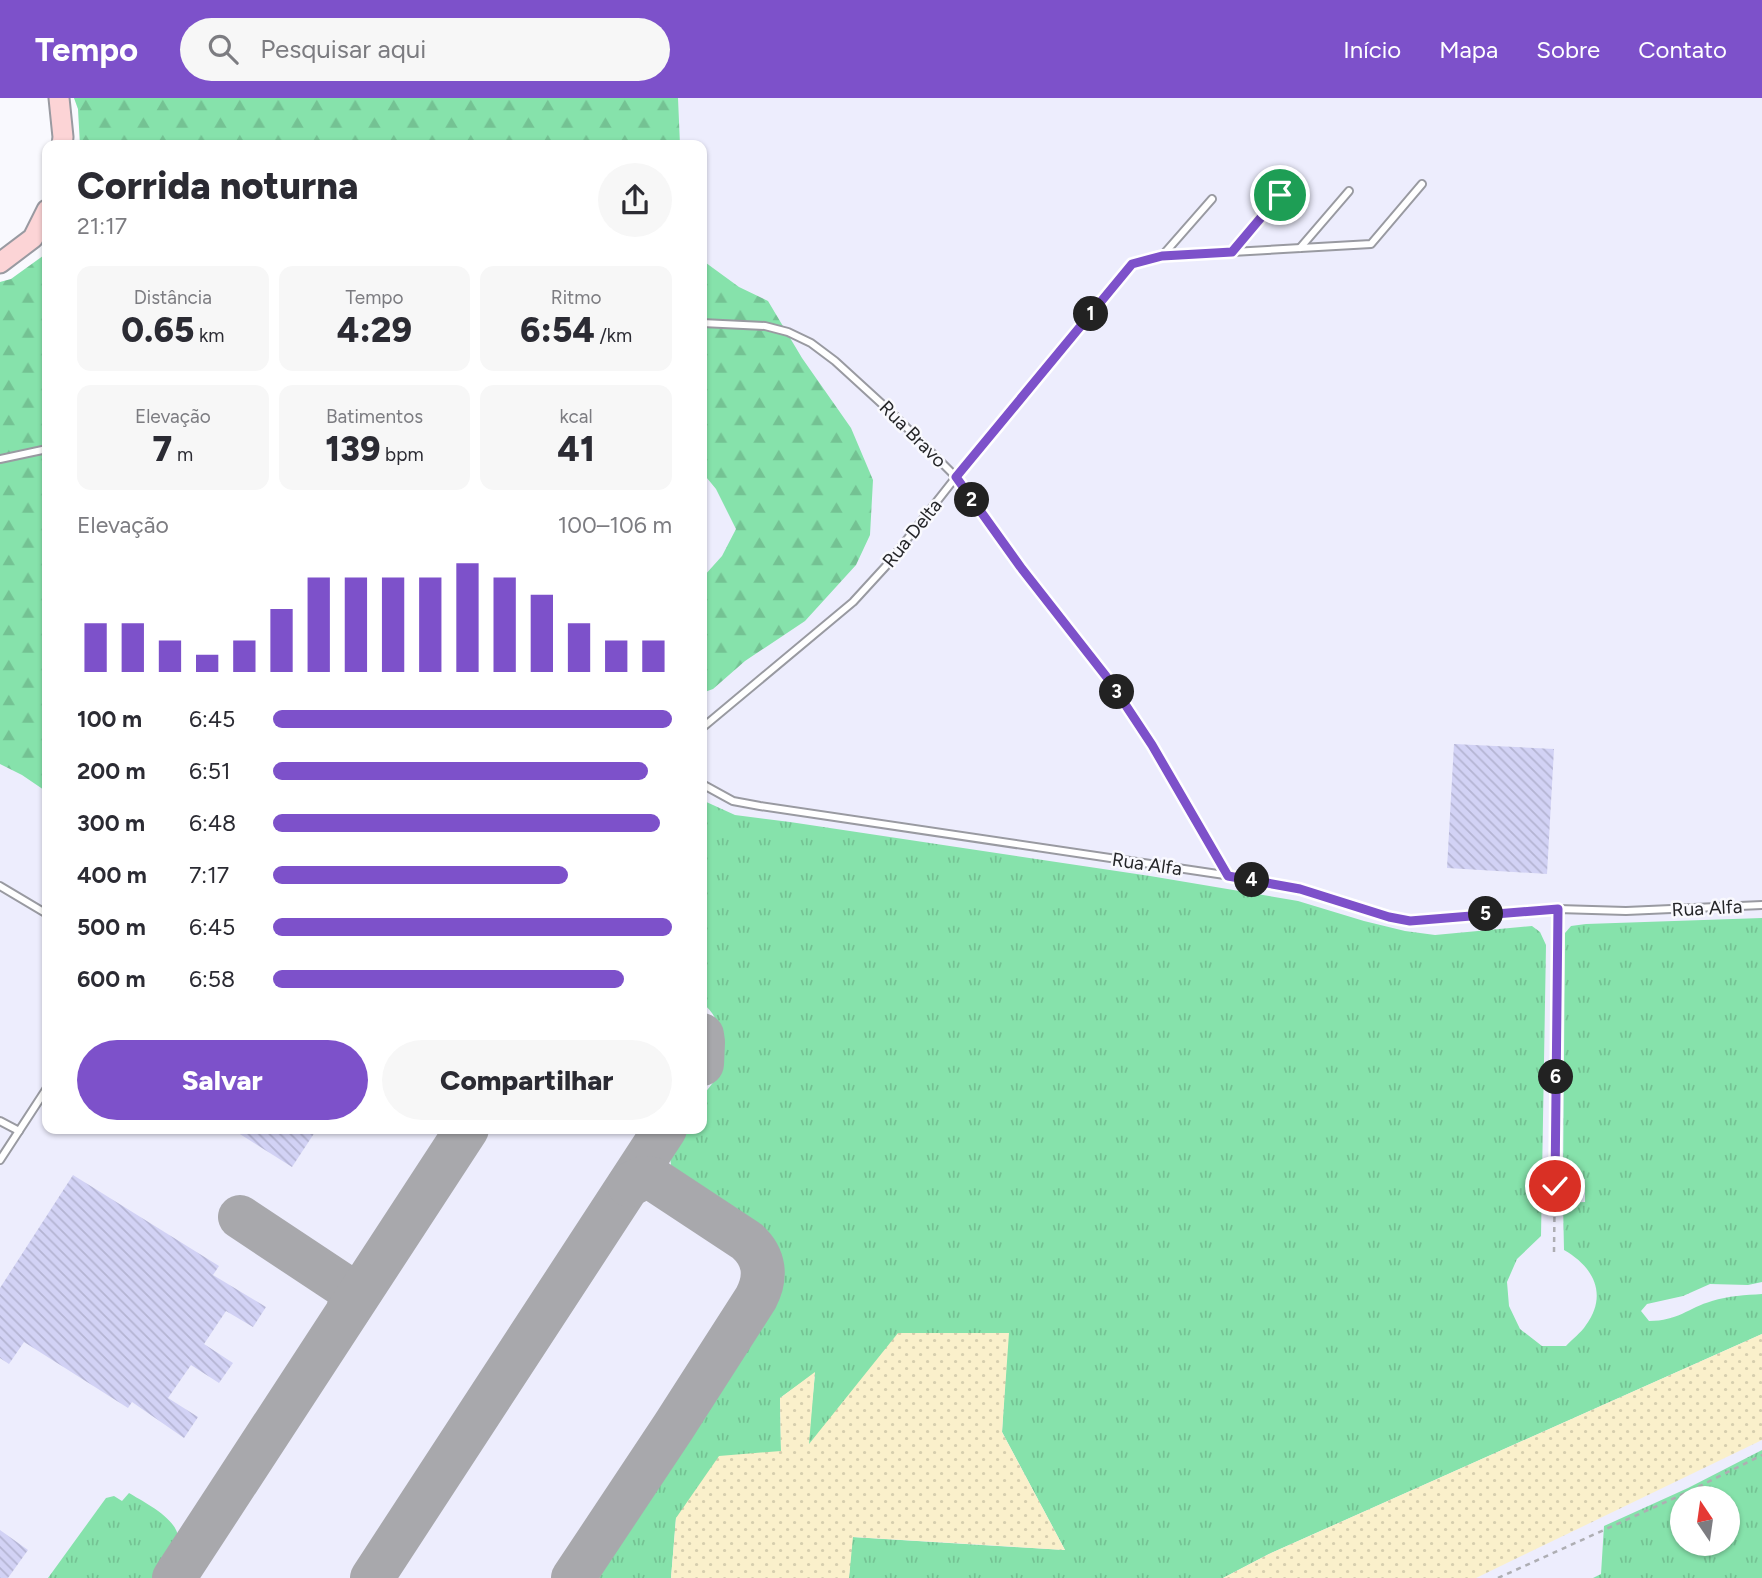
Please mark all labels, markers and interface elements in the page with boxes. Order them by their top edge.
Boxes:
search box [180,18,670,81]
text: Tempo [35,30,138,69]
icon: search [204,30,242,68]
text: Pesquisar aqui [260,33,426,65]
text: Início [1343,35,1401,64]
text: Mapa [1439,35,1498,64]
text: Sobre [1536,35,1600,64]
text: Contato [1638,35,1727,64]
text: Corrida noturna [77,163,359,209]
button: share [598,163,672,237]
pin [1250,165,1310,225]
icon: arrive [1261,176,1299,214]
text: 21:17 [77,212,127,240]
text: Distância [134,286,212,309]
text: Tempo [345,286,404,309]
text: Ritmo [551,286,602,309]
pin: 1 [1074,296,1108,332]
text: 1 [1086,302,1095,325]
text: 0.65 [121,309,194,351]
text: 4:29 [337,309,412,351]
text: 6:54 [520,309,595,351]
text: km [194,324,224,347]
text: /km [595,324,632,347]
street label: Rua Bravo [875,396,951,472]
text: Elevação [135,405,211,428]
text: Batimentos [326,405,423,428]
text: kcal [560,405,593,428]
text: 7 [153,428,172,470]
text: 139 [325,428,380,470]
text: 41 [558,428,595,470]
text: m [172,443,193,466]
text: bpm [380,443,424,466]
pin: 2 [954,482,990,518]
text: 2 [966,488,977,511]
street label: Rua Delta [877,494,947,572]
text: Elevação [77,511,169,539]
text: 100–106 m [558,511,672,539]
pin: 3 [1100,674,1134,710]
text: 3 [1111,680,1122,703]
text: 100 m [77,705,142,733]
text: 6:45 [189,705,235,733]
text: 200 m [77,757,146,785]
text: 6:51 [189,757,231,785]
text: 300 m [77,809,145,837]
text: 6:48 [189,809,236,837]
street label: Rua Alfa [1110,848,1184,880]
text: 400 m [77,861,147,889]
text: 7:17 [189,861,229,889]
pin: 4 [1234,862,1270,898]
text: 4 [1245,868,1258,891]
street label: Rua Alfa [1671,895,1743,921]
pin: 5 [1468,896,1504,932]
text: 5 [1480,902,1491,925]
text: 500 m [77,913,146,941]
text: 6:45 [189,913,235,941]
text: 600 m [77,965,146,993]
text: 6:58 [189,965,235,993]
button: Salvar [77,1040,368,1120]
button: Compartilhar [382,1040,672,1120]
pin: 6 [1538,1060,1574,1094]
text: 6 [1550,1065,1561,1088]
pin [1525,1156,1585,1216]
icon: check [1536,1167,1574,1205]
north arrow [1670,1486,1740,1556]
map controls [1670,1486,1740,1556]

